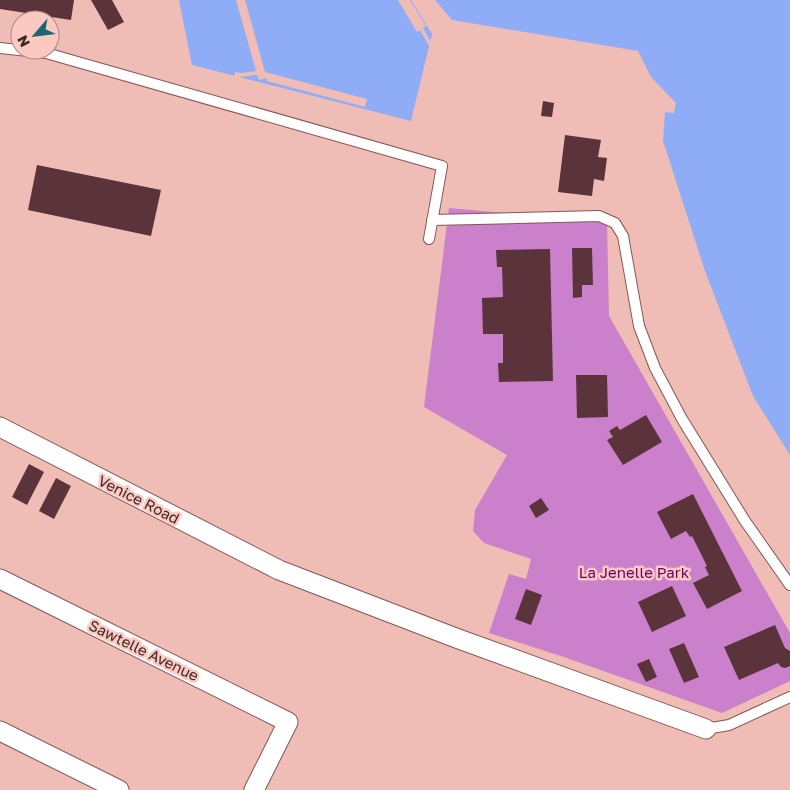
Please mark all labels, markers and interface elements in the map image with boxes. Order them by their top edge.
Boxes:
north arrow [10,10,60,60]
text: N [13,33,33,50]
street label: Venice Road [95,471,183,527]
park label: La Jenelle Park [579,563,690,581]
street label: Sawtelle Avenue [86,616,202,685]

